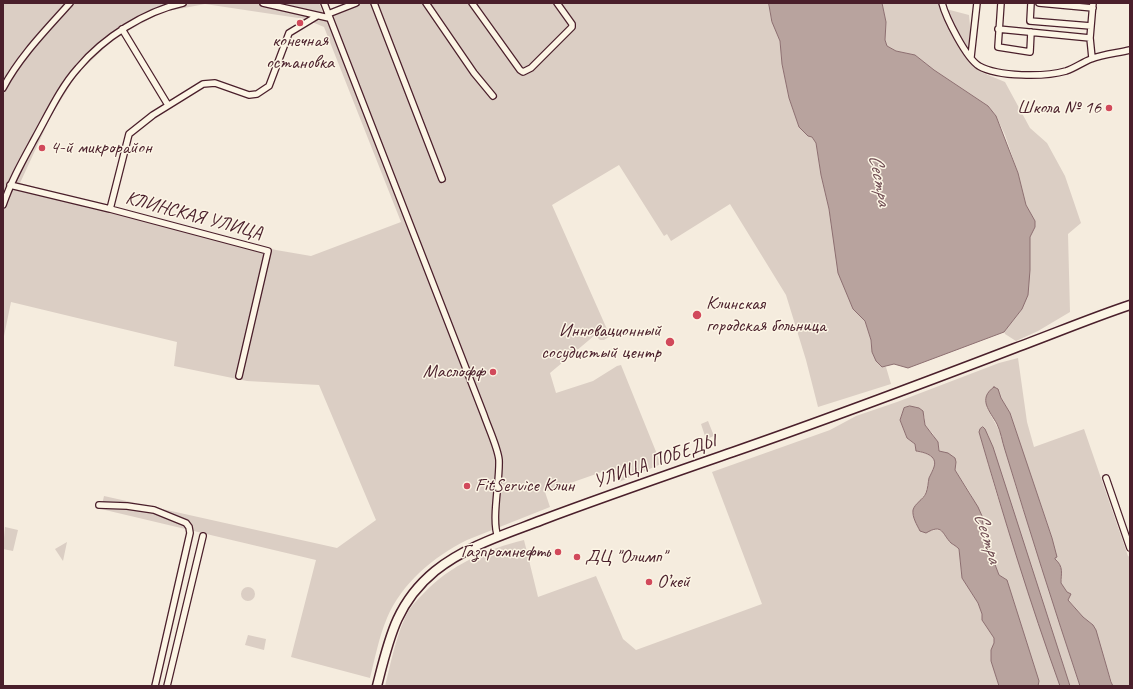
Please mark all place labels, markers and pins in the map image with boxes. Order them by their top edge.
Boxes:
marker: конечная остановка [295,18,305,28]
place label: конечная остановка [266,30,334,74]
place label: Школа № 16 [1017,97,1101,119]
marker: Школа № 16 [1104,103,1114,113]
place label: 4-й микрорайон [50,137,152,159]
marker: 4-й микрорайон [37,143,47,153]
place label: Клинская городская больница [706,293,826,337]
marker: Клинская городская больница [691,309,703,321]
place label: Инновационный сосудистый центр [541,320,661,364]
marker: Инновационный сосудистый центр [664,336,676,348]
place label: Маслофф [423,361,485,383]
marker: Маслофф [488,367,498,377]
place label: FitService Клин [475,475,574,497]
marker: FitService Клин [462,481,472,491]
place label: Газпромнефть [461,541,550,563]
place label: ДЦ "Олимп" [585,546,666,568]
marker: Газпромнефть [553,547,563,557]
marker: ДЦ "Олимп" [572,552,582,562]
place label: О’кей [657,571,690,593]
marker: О’кей [644,577,654,587]

